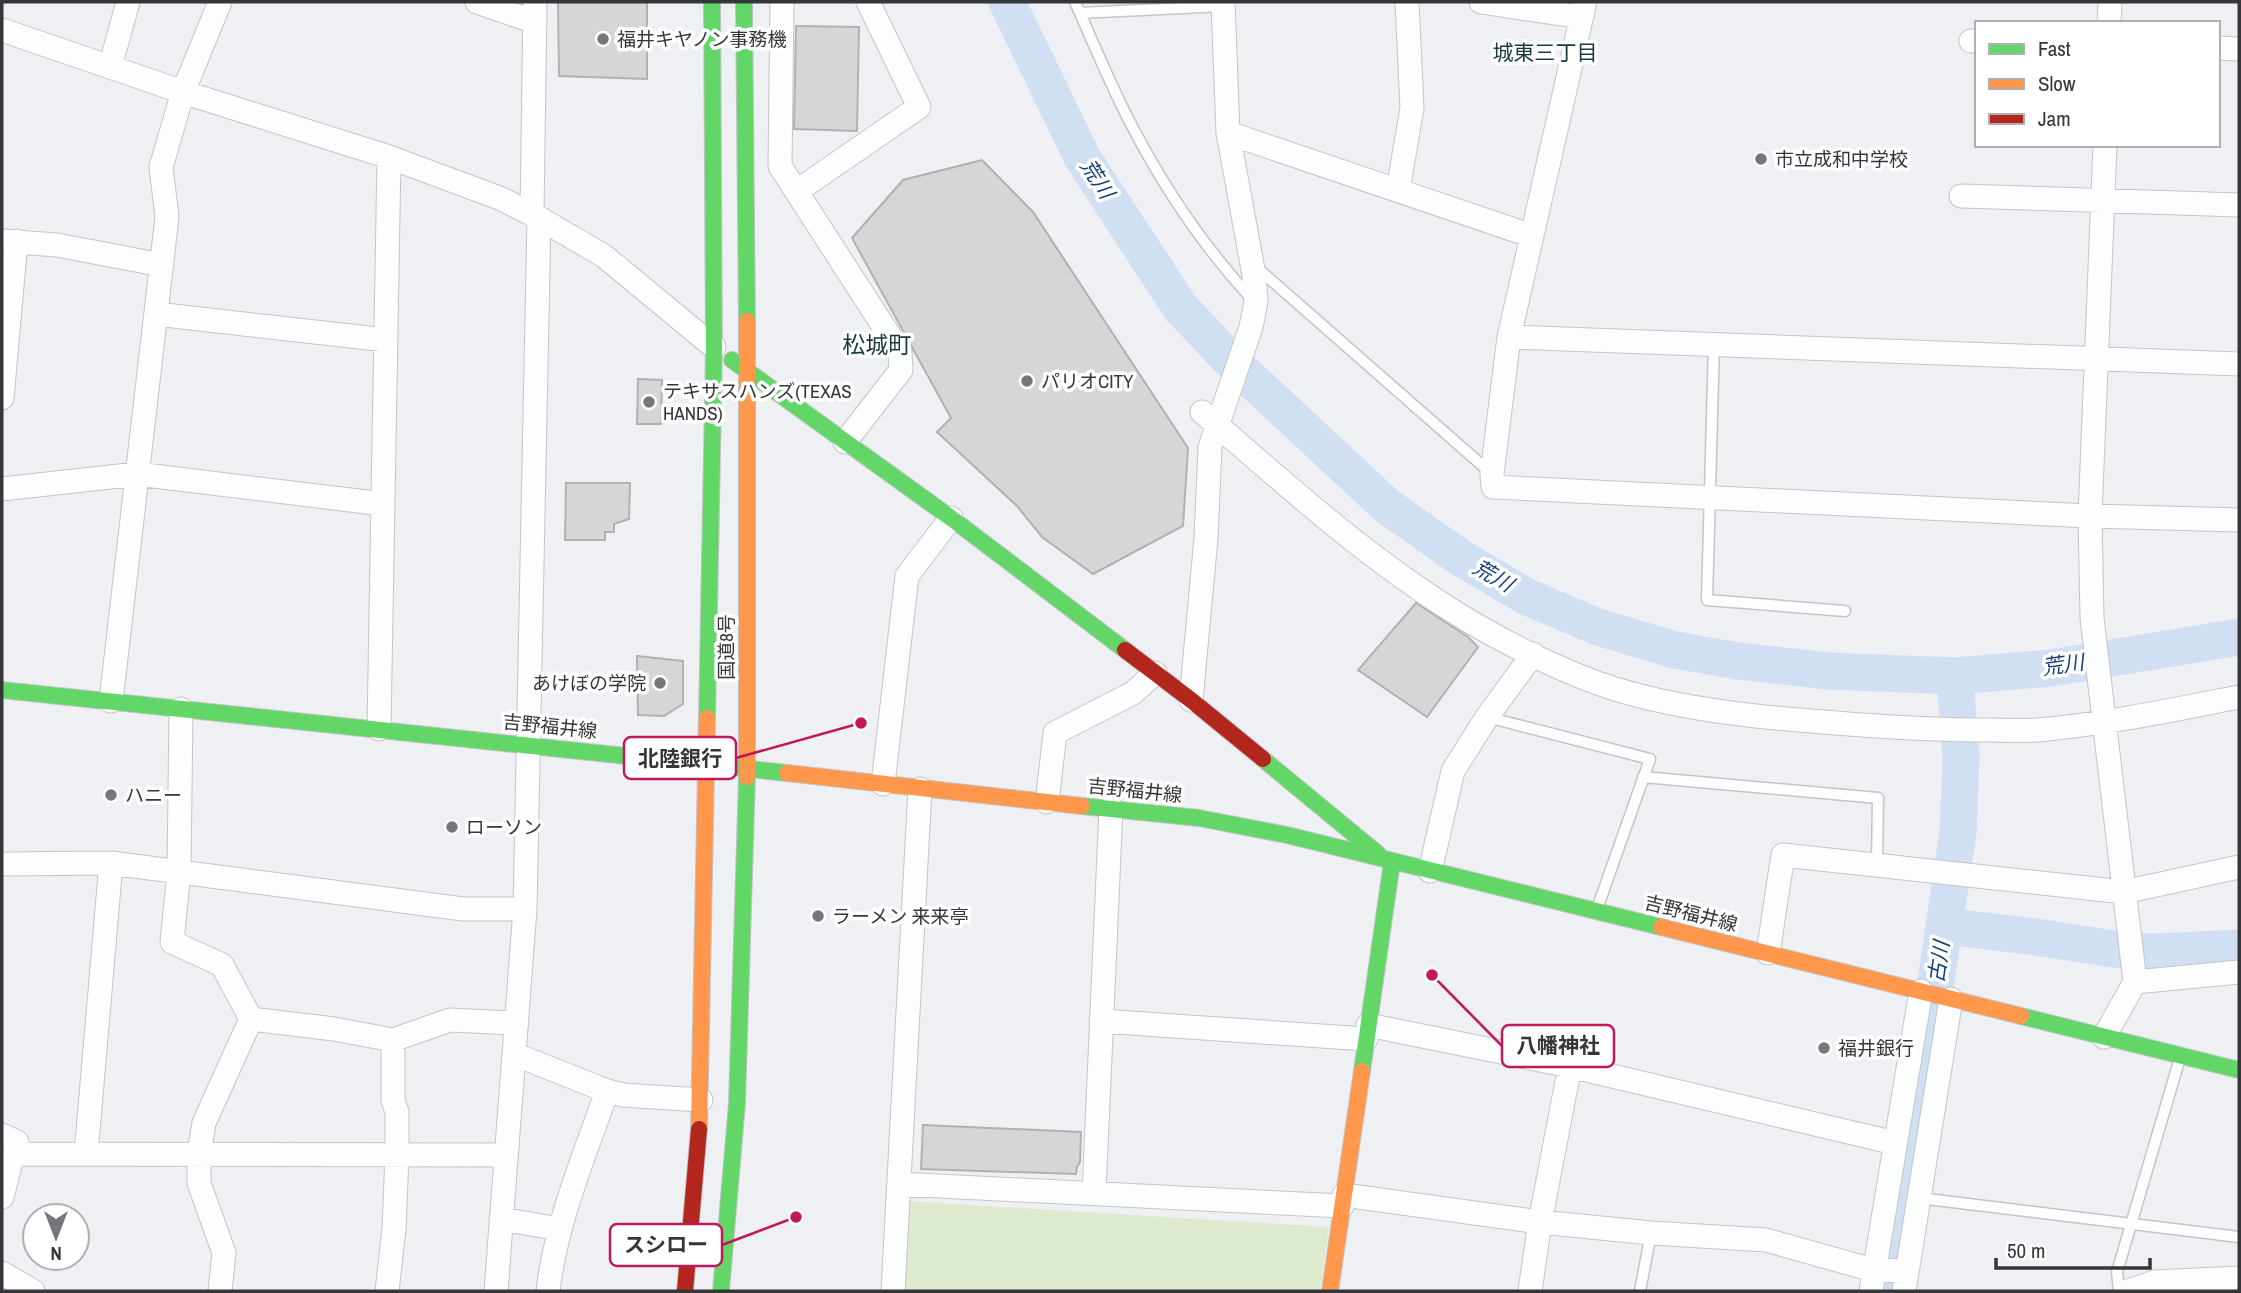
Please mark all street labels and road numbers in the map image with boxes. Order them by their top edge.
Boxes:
street label: 国道8号 [713,614,739,680]
street label: 吉野福井線 [501,708,599,744]
street label: 吉野福井線 [1086,772,1184,808]
street label: 吉野福井線 [1642,889,1740,937]

